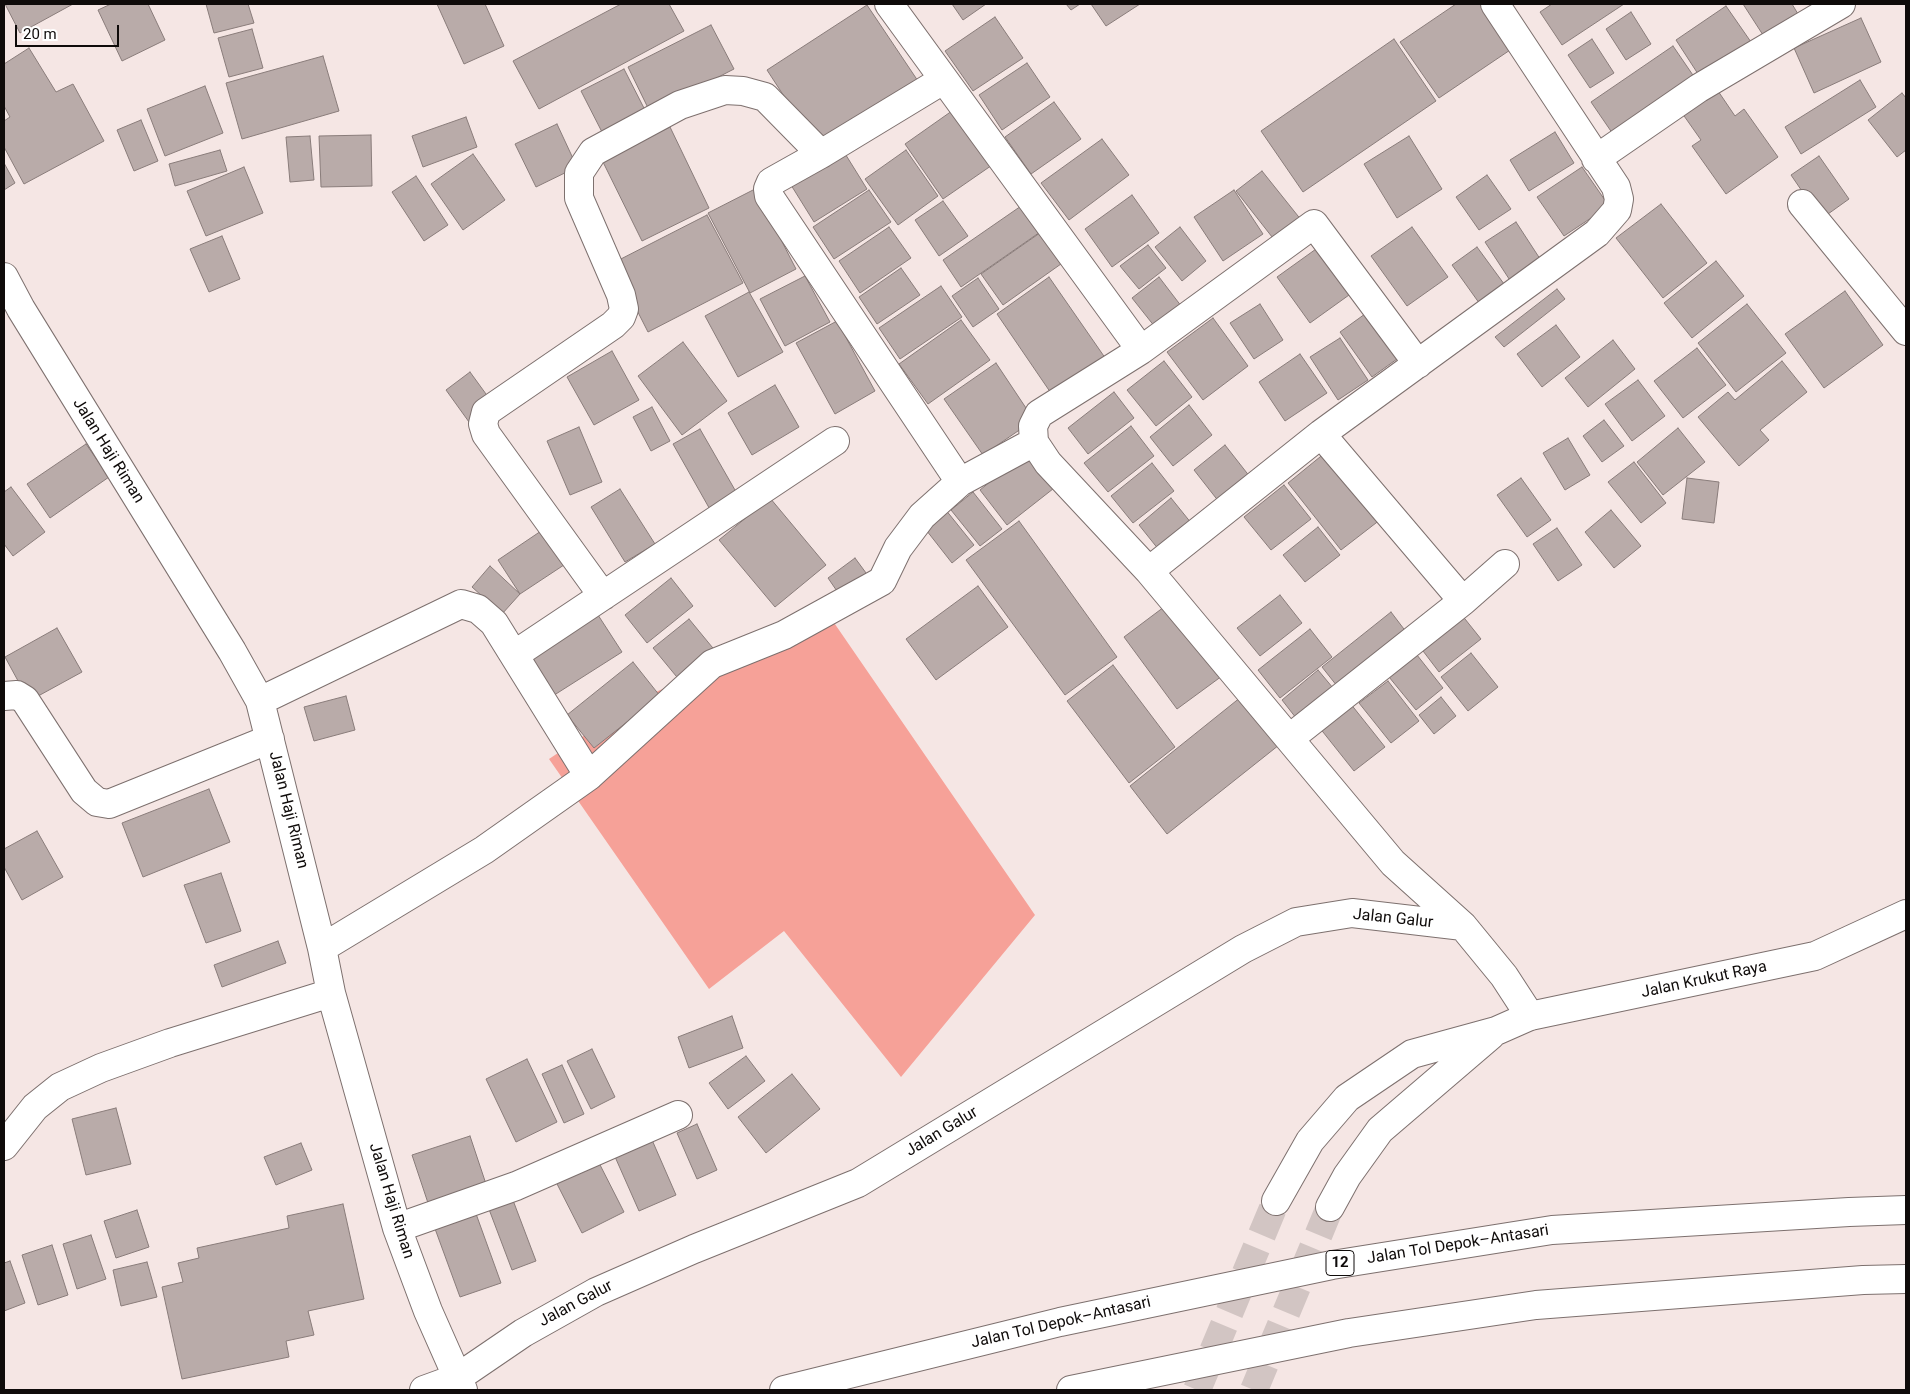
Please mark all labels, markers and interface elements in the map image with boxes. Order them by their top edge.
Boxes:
scale bar [18,15,121,47]
text: 20 m [23,25,57,43]
street label: Jalan Haji Riman [68,395,148,507]
street label: Jalan Haji Riman [264,749,312,871]
street label: Jalan Galur [1352,905,1434,933]
street label: Jalan Krukut Raya [1639,957,1769,1003]
street label: Jalan Galur [902,1103,982,1161]
street label: Jalan Haji Riman [364,1141,418,1261]
street label: Jalan Tol Depok–Antasari [1366,1221,1550,1269]
road number: 12 [1326,1250,1354,1276]
street label: Jalan Galur [536,1277,616,1331]
street label: Jalan Tol Depok–Antasari [969,1293,1153,1353]

